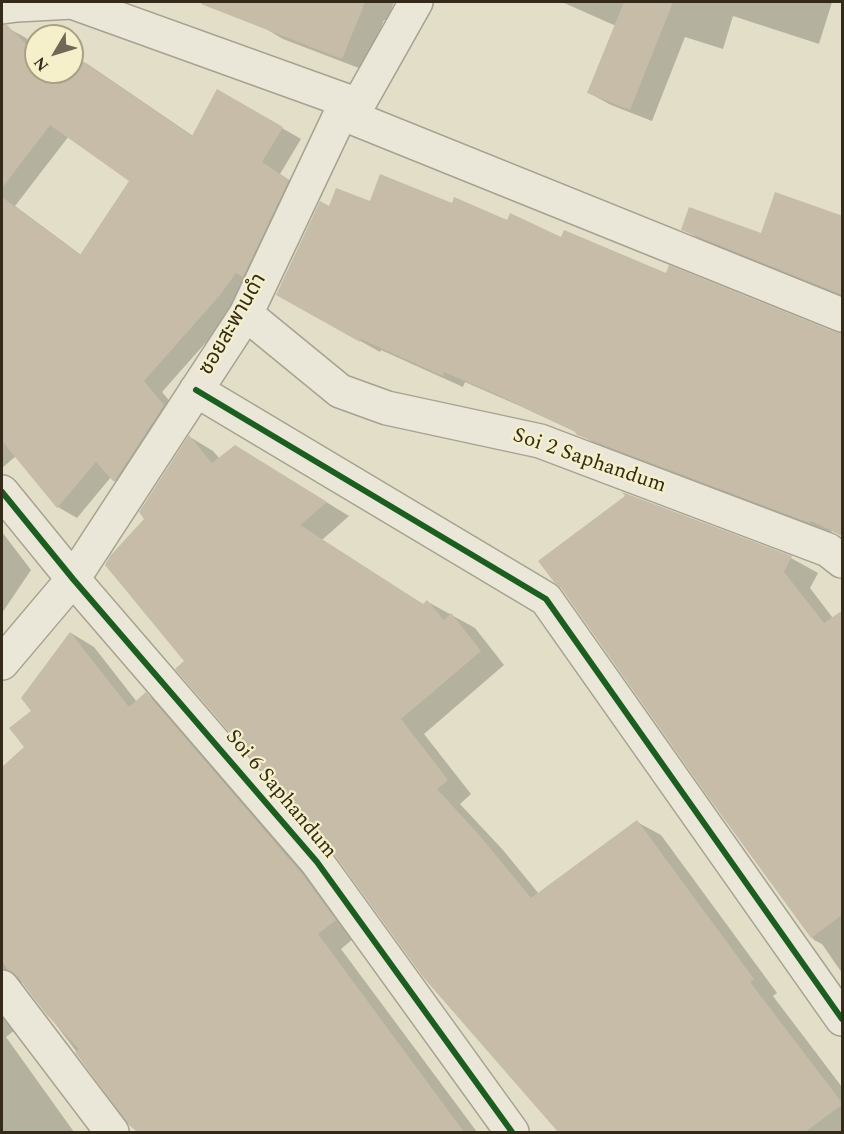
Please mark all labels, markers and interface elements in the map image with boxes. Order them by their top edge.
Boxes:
north arrow [24,24,84,84]
text: N [28,51,55,76]
street label: ซอยสะพานดำ [195,270,273,380]
street label: Soi 2 Saphandum [509,424,669,500]
street label: Soi 6 Saphandum [219,725,341,865]

